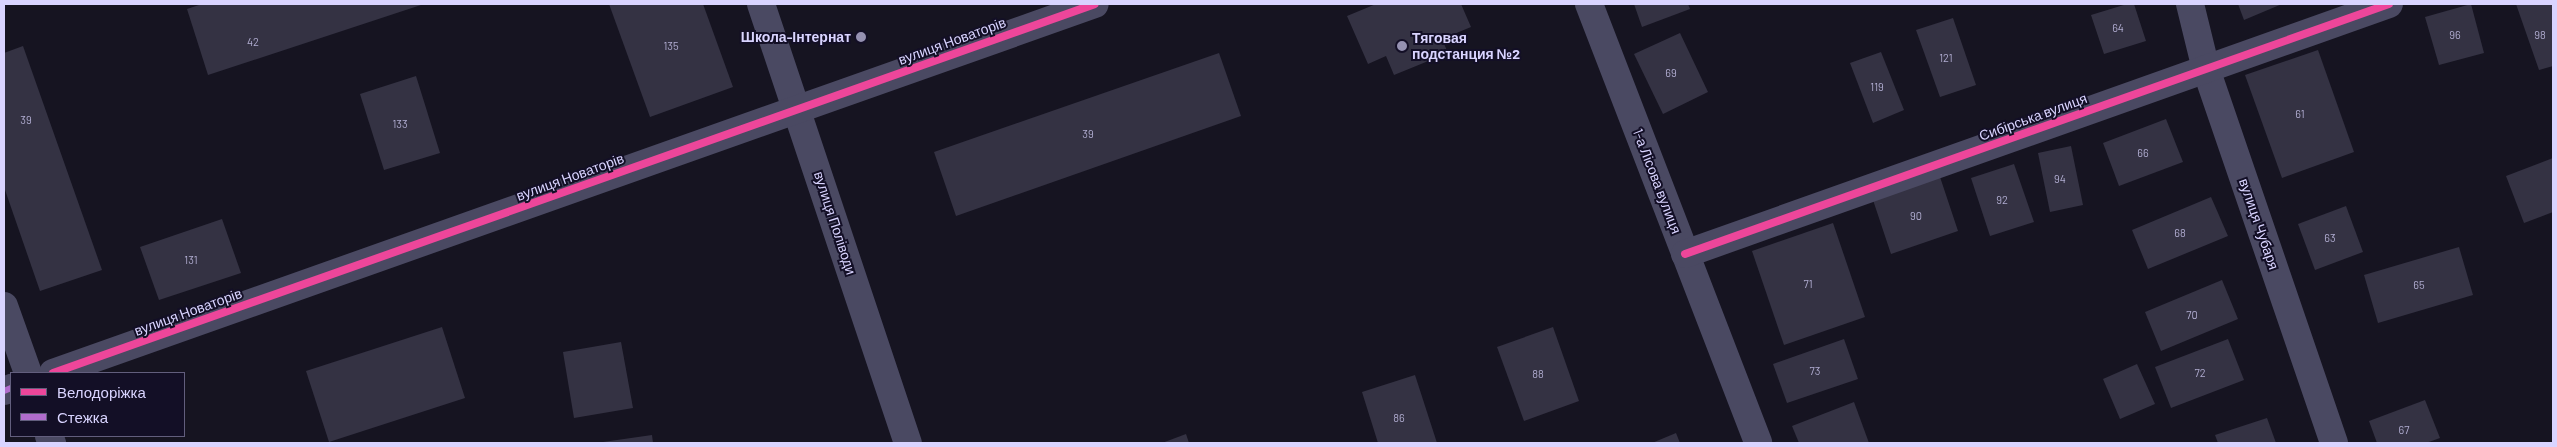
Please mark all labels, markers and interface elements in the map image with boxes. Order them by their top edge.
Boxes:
street label: вулиця Новаторів [896,14,1008,68]
house number: 64 [2112,21,2124,35]
house number: 96 [2449,28,2461,42]
house number: 98 [2534,28,2546,42]
place label: Школа-Інтернат [741,29,851,45]
place label: Тяговая подстанция №2 [1412,30,1520,62]
marker: Школа-Інтернат [855,31,867,43]
house number: 42 [247,35,259,49]
house number: 135 [663,39,679,53]
marker: Тяговая подстанция №2 [1396,40,1408,52]
house number: 121 [1939,51,1953,65]
house number: 69 [1665,66,1677,80]
house number: 119 [1870,80,1884,94]
street label: Сибірська вулиця [1977,90,2089,144]
house number: 61 [2295,107,2305,121]
house number: 39 [20,113,32,127]
house number: 133 [392,117,408,131]
street label: 1-а Лісова вулиця [1629,126,1685,236]
house number: 39 [1082,127,1094,141]
house number: 66 [2137,146,2149,160]
street label: вулиця Новаторів [514,150,626,204]
street label: вулиця Поліводи [810,169,860,277]
house number: 94 [2054,172,2066,186]
street label: вулиця Чубаря [2236,176,2282,272]
house number: 92 [1996,193,2008,207]
house number: 90 [1910,209,1922,223]
house number: 68 [2174,226,2186,240]
house number: 63 [2324,231,2336,245]
house number: 131 [184,253,198,267]
house number: 71 [1803,277,1813,291]
house number: 65 [2413,278,2425,292]
street label: вулиця Новаторів [132,285,244,339]
house number: 70 [2186,308,2198,322]
house number: 73 [1810,364,1820,378]
house number: 72 [2194,366,2206,380]
house number: 88 [1532,367,1544,381]
legend [10,372,185,437]
text: Велодоріжка [57,383,146,401]
text: Стежка [57,408,108,426]
house number: 86 [1393,411,1405,425]
house number: 67 [2399,423,2409,437]

